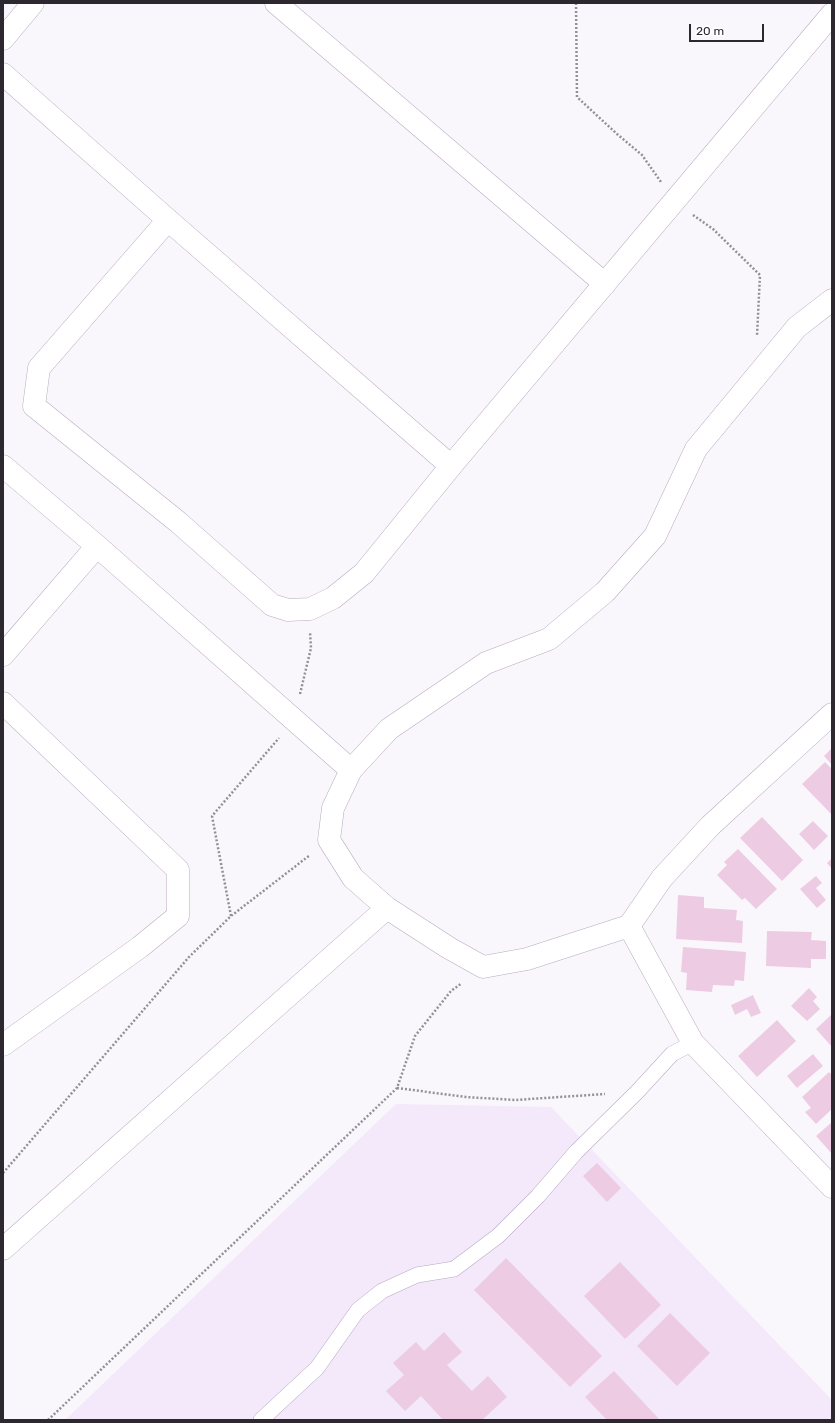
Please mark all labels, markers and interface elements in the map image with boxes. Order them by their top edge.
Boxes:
scale bar [691,16,766,42]
text: 20 m [696,24,724,38]

